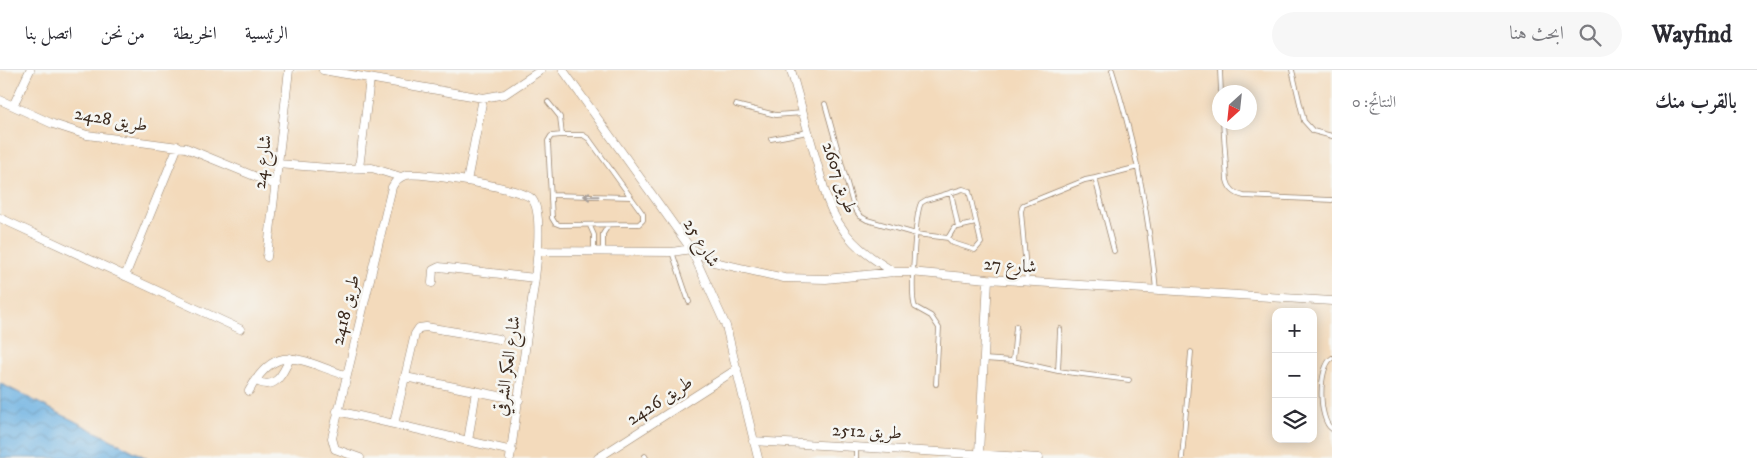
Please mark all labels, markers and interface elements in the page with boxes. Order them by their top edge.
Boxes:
search box [1272,12,1622,57]
text: Wayfind [1652,20,1732,50]
icon: search [1576,21,1604,49]
text: ابحث هنا [1509,22,1564,45]
text: اتصل بنا [25,23,72,45]
text: من نحن [100,23,145,45]
text: الخريطة [173,23,217,45]
text: الرئيسية [245,23,288,45]
north arrow [1212,85,1257,130]
text: بالقرب منك [1655,89,1737,115]
text: النتائج: 0 [1352,92,1396,112]
street label: طريق 2428 [73,103,149,137]
street label: شارع 24 [249,134,280,191]
street label: طريق 2607 [817,139,861,217]
one-way arrow [583,191,600,201]
street label: شارع 25 [675,215,724,273]
street label: شارع 27 [983,253,1037,282]
street label: طريق 2418 [327,273,365,347]
map controls [1272,308,1317,443]
button: + [1272,308,1317,353]
street label: شارع العكر الشرقي [490,314,529,418]
button: − [1272,353,1317,398]
street label: طريق 2426 [623,372,697,430]
button: layers [1272,398,1317,443]
street label: طريق 2512 [832,419,902,445]

